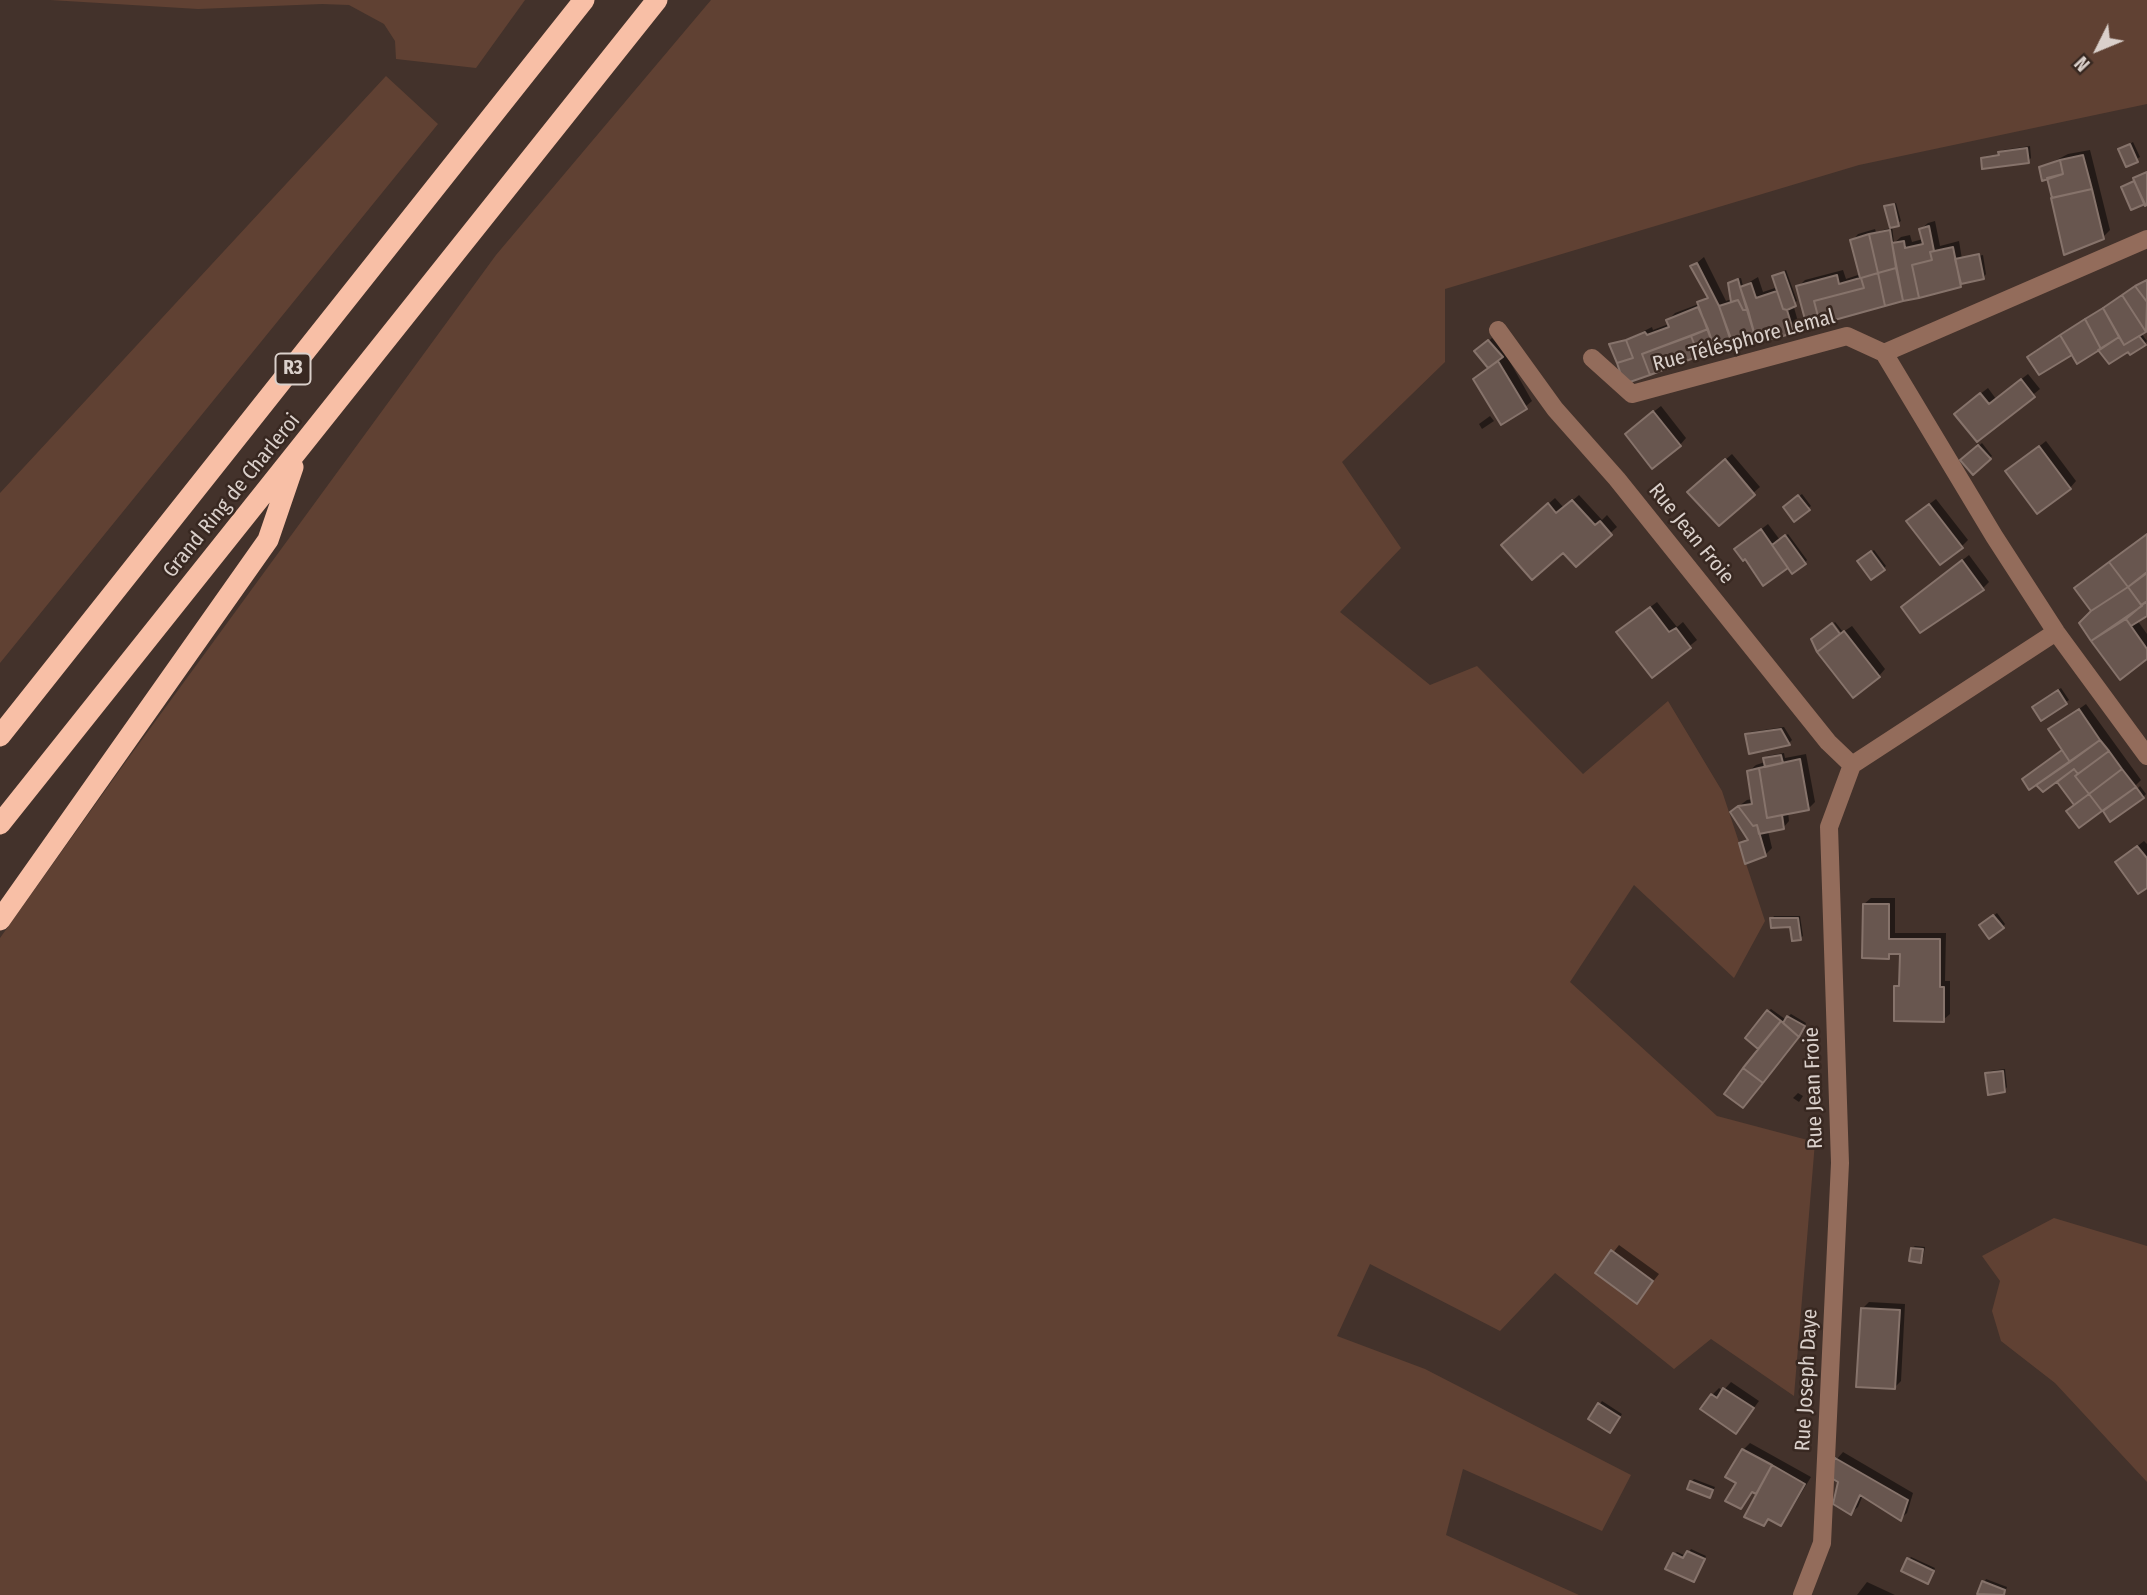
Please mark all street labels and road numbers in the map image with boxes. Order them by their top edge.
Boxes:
street label: Rue Télésphore Lemal [1650,305,1838,377]
road number: R3 [276,354,310,384]
street label: Grand Ring de Charleroi [158,409,306,583]
street label: Rue Jean Froie [1643,479,1739,589]
street label: Rue Jean Froie [1799,1027,1829,1149]
street label: Rue Joseph Daye [1791,1308,1823,1452]

